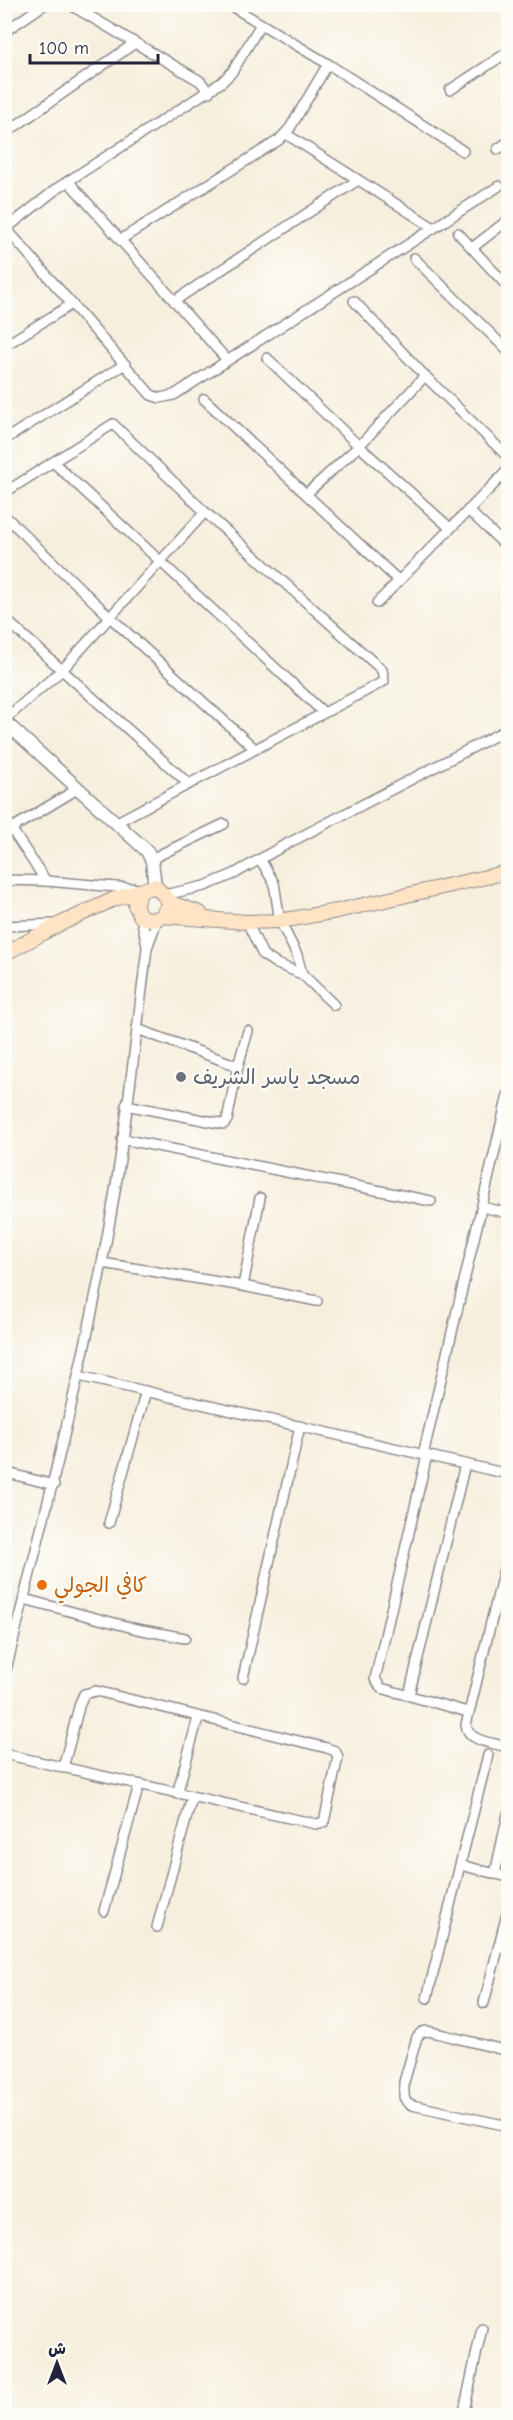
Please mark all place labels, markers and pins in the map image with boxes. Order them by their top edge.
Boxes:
place label: مسجد ياسر الشريف [193,1065,361,1089]
marker: مسجد ياسر الشريف [174,1070,188,1084]
place label: كافي الجولي [54,1571,147,1604]
marker: كافي الجولي [35,1578,49,1592]

